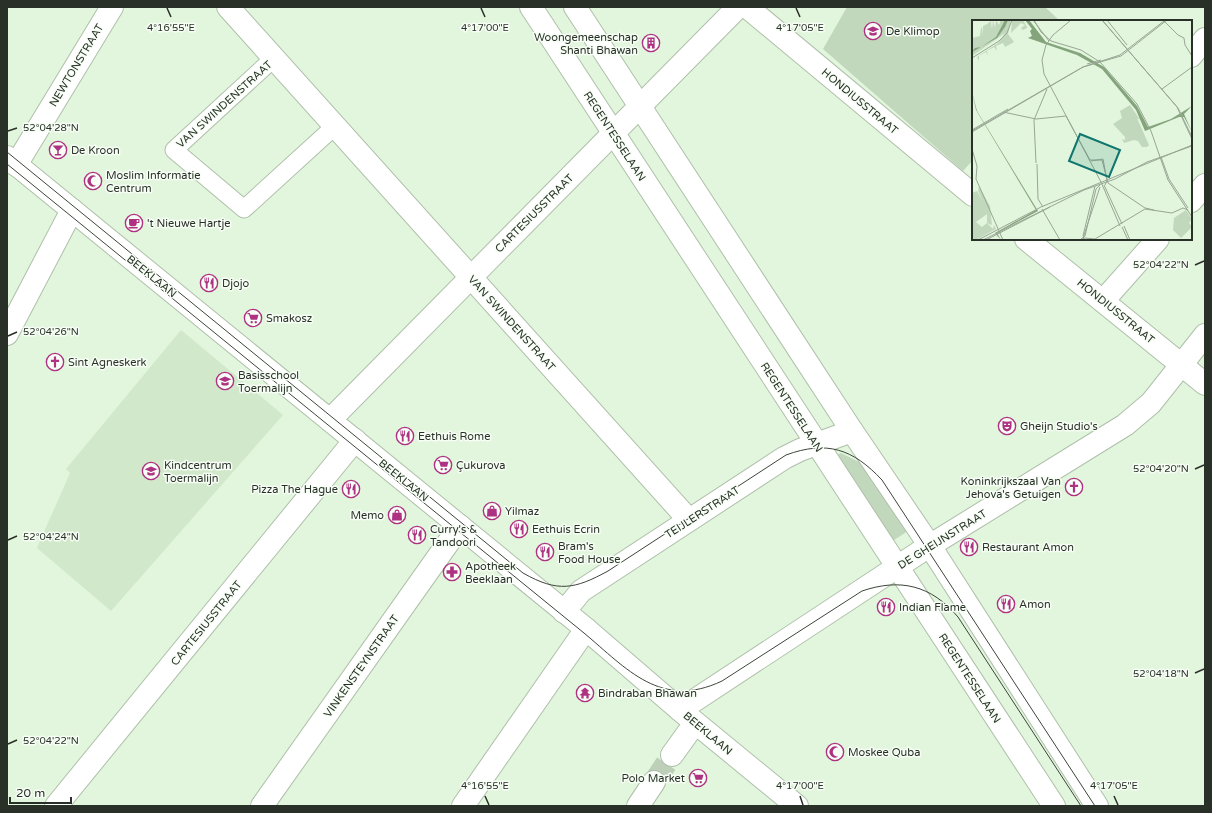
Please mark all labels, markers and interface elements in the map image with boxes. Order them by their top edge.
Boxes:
inset map [972,20,1192,240]
street label: NEWTONSTRAAT [47,21,106,109]
school or university icon: De Klimop [863,21,883,41]
text: 4°16'55"E [147,22,195,34]
text: 4°17'00"E [461,22,509,34]
text: 4°17'05"E [776,22,824,34]
place label: De Klimop [886,25,940,38]
place label: Woongemeenschap Shanti Bhawan [534,31,638,57]
building icon: Woongemeenschap Shanti Bhawan [641,33,661,53]
street label: VAN SWINDENSTRAAT [174,58,275,151]
street label: HONDIUSSTRAAT [819,66,901,137]
street label: REGENTESSELAAN [581,89,648,184]
text: 52°04'28"N [23,122,79,134]
bar icon: De Kroon [48,140,68,160]
place label: De Kroon [71,144,120,157]
place label: Moslim Informatie Centrum [106,169,201,195]
mosque icon: Moslim Informatie Centrum [83,171,103,191]
street label: CARTESIUSSTRAAT [492,171,576,255]
cafe icon: 't Nieuwe Hartje [124,213,144,233]
place label: 't Nieuwe Hartje [147,217,231,230]
street label: BEEKLAAN [124,252,179,300]
text: 52°04'22"N [1133,259,1189,271]
restaurant icon: Djojo [199,273,219,293]
street label: VAN SWINDENSTRAAT [465,273,558,374]
street label: HONDIUSSTRAAT [1074,276,1157,347]
place label: Djojo [222,277,249,290]
supermarket icon: Smakosz [243,308,263,328]
place label: Smakosz [266,312,313,325]
text: 52°04'26"N [23,326,79,338]
church icon: Sint Agneskerk [45,352,65,372]
place label: Sint Agneskerk [68,356,147,369]
street label: REGENTESSELAAN [758,360,825,455]
place label: Basisschool Toermalijn [238,369,299,395]
school or university icon: Basisschool Toermalijn [215,371,235,391]
theatre icon: Gheijn Studio's [997,416,1017,436]
place label: Gheijn Studio's [1020,420,1098,433]
restaurant icon: Eethuis Rome [395,426,415,446]
place label: Eethuis Rome [418,430,490,443]
supermarket icon: Çukurova [433,455,453,475]
street label: BEEKLAAN [376,456,431,504]
place label: Kindcentrum Toermalijn [164,459,232,485]
place label: Çukurova [456,459,506,472]
school or university icon: Kindcentrum Toermalijn [141,461,161,481]
text: 52°04'20"N [1133,463,1189,475]
place label: Koninkrijkszaal Van Jehova's Getuigen [960,475,1061,501]
church icon: Koninkrijkszaal Van Jehova's Getuigen [1064,477,1084,497]
restaurant icon: Pizza The Hague [341,479,361,499]
place label: Pizza The Hague [251,483,338,496]
street label: TEIJLERSTRAAT [663,483,742,541]
shop icon: Yilmaz [482,501,502,521]
shop icon: Memo [387,505,407,525]
place label: Yilmaz [505,505,540,518]
street label: DE GHEIJNSTRAAT [896,507,989,572]
place label: Memo [351,509,384,522]
restaurant icon: Eethuis Ecrin [509,519,529,539]
place label: Curry's & Tandoori [430,523,477,549]
place label: Eethuis Ecrin [532,523,600,536]
restaurant icon: Curry's & Tandoori [407,525,427,545]
text: 52°04'24"N [23,531,79,543]
restaurant icon: Restaurant Amon [959,537,979,557]
place label: Bram's Food House [558,540,620,566]
place label: Restaurant Amon [982,541,1074,554]
restaurant icon: Bram's Food House [535,542,555,562]
place label: Apotheek Beeklaan [465,560,516,586]
pharmacy icon: Apotheek Beeklaan [442,562,462,582]
street label: CARTESIUSSTRAAT [168,578,245,668]
restaurant icon: Amon [996,594,1016,614]
restaurant icon: Indian Flame [876,597,896,617]
place label: Amon [1019,598,1051,611]
place label: Indian Flame [899,601,966,614]
street label: VINKENSTEYNSTRAAT [321,612,402,720]
street label: REGENTESSELAAN [936,631,1003,726]
text: 52°04'18"N [1133,668,1189,680]
temple icon: Bindraban Bhawan [575,683,595,703]
place label: Bindraban Bhawan [598,687,697,700]
street label: BEEKLAAN [680,709,735,758]
text: 52°04'22"N [23,735,79,747]
mosque icon: Moskee Quba [825,742,845,762]
place label: Moskee Quba [848,746,920,759]
supermarket icon: Polo Market [688,768,708,788]
place label: Polo Market [621,772,685,785]
scale bar [10,779,71,805]
text: 4°16'55"E [461,780,509,792]
text: 4°17'00"E [776,780,824,792]
text: 4°17'05"E [1090,780,1138,792]
text: 20 m [16,786,45,800]

